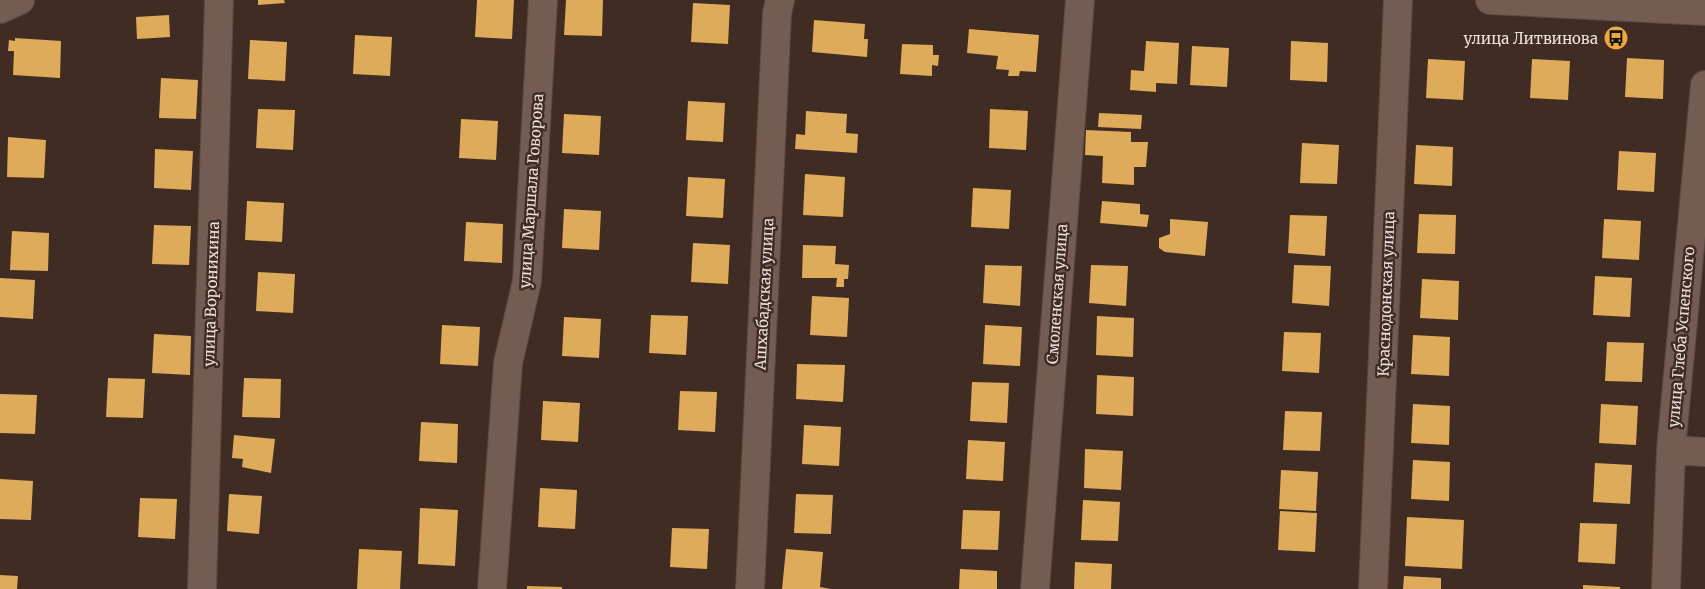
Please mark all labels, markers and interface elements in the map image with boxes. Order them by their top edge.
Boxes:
bus stop icon: улица Литвинова [1603,25,1629,51]
place label: улица Литвинова [1463,29,1598,48]
street label: улица Маршала Говорова [515,93,547,289]
street label: Краснодонская улица [1374,211,1398,377]
street label: Ашхабадская улица [750,218,777,371]
street label: улица Воронихина [199,221,223,367]
street label: Смоленская улица [1043,223,1071,365]
street label: улица Глеба Успенского [1664,245,1698,428]

